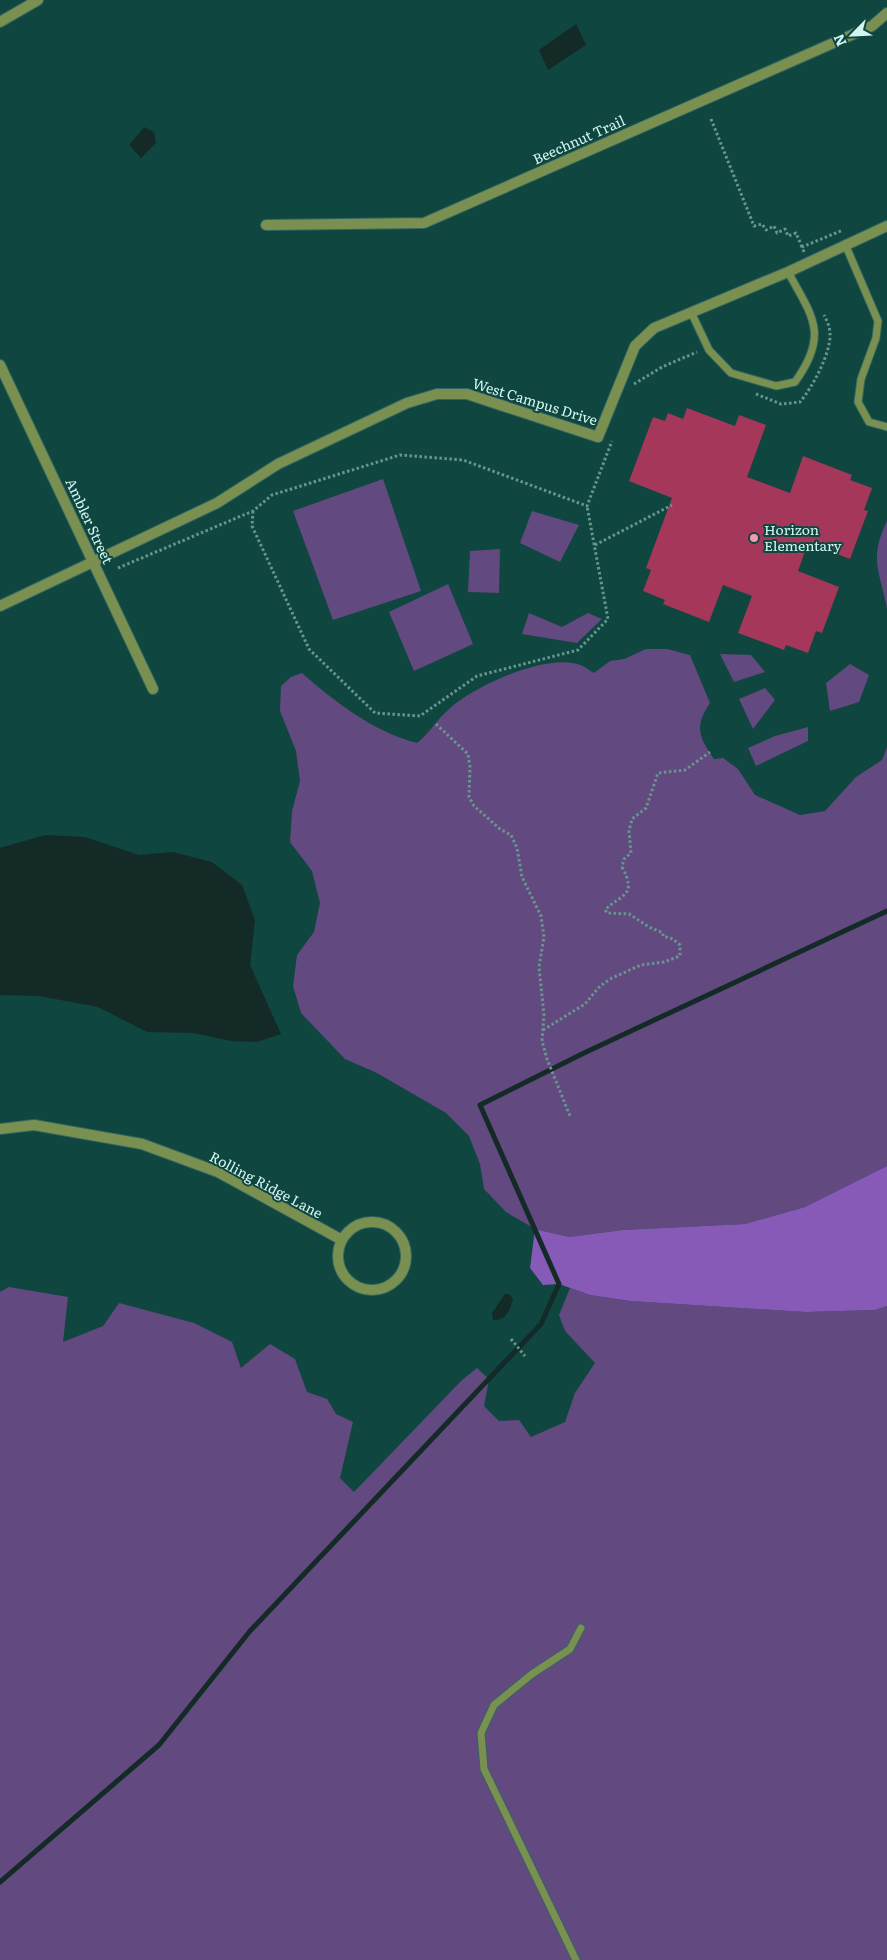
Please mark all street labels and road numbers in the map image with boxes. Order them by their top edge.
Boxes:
street label: Beechnut Trail [529,110,628,168]
street label: West Campus Drive [470,373,600,430]
street label: Ambler Street [61,474,119,567]
street label: Rolling Ridge Lane [206,1146,327,1222]

